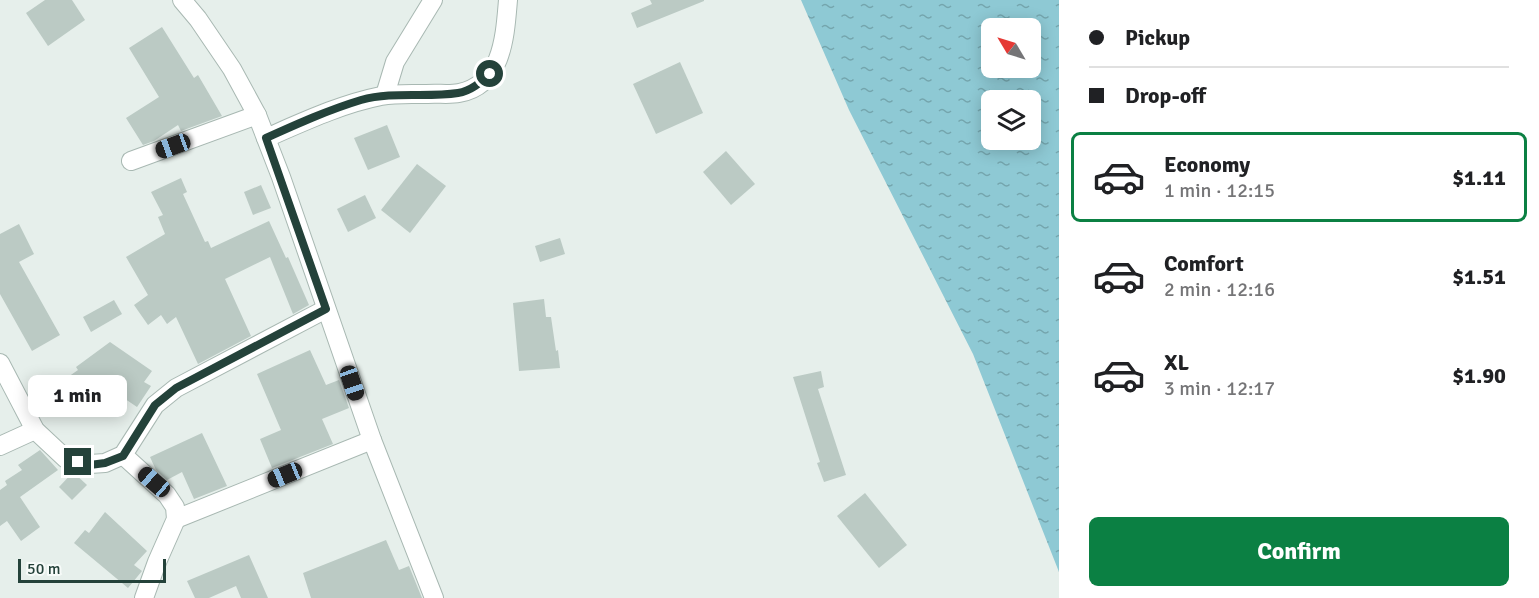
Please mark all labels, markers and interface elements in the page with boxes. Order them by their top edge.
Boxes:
north arrow [981,18,1041,78]
map controls [981,18,1041,150]
text: Pickup [1125,24,1190,51]
route start [476,60,503,87]
text: Drop-off [1125,82,1206,109]
button: layers [981,90,1041,150]
car [153,131,193,161]
icon: car [1092,150,1146,204]
text: Economy [1164,151,1250,178]
text: $1.11 [1452,164,1506,191]
text: 1 min · 12:15 [1164,178,1275,203]
icon: car [1092,249,1146,303]
text: Comfort [1164,250,1244,277]
text: $1.51 [1452,263,1506,290]
text: 2 min · 12:16 [1164,277,1275,302]
icon: car [1092,348,1146,402]
text: XL [1164,349,1189,376]
text: $1.90 [1452,362,1506,389]
car [338,363,366,403]
callout: 1 min [28,375,128,417]
text: 3 min · 12:17 [1164,376,1275,401]
text: 1 min [53,383,102,408]
route end [64,448,91,475]
car [265,460,305,490]
car [135,463,173,501]
button: Confirm [1089,517,1509,586]
scale bar [18,556,166,584]
text: 50 m [27,559,61,579]

